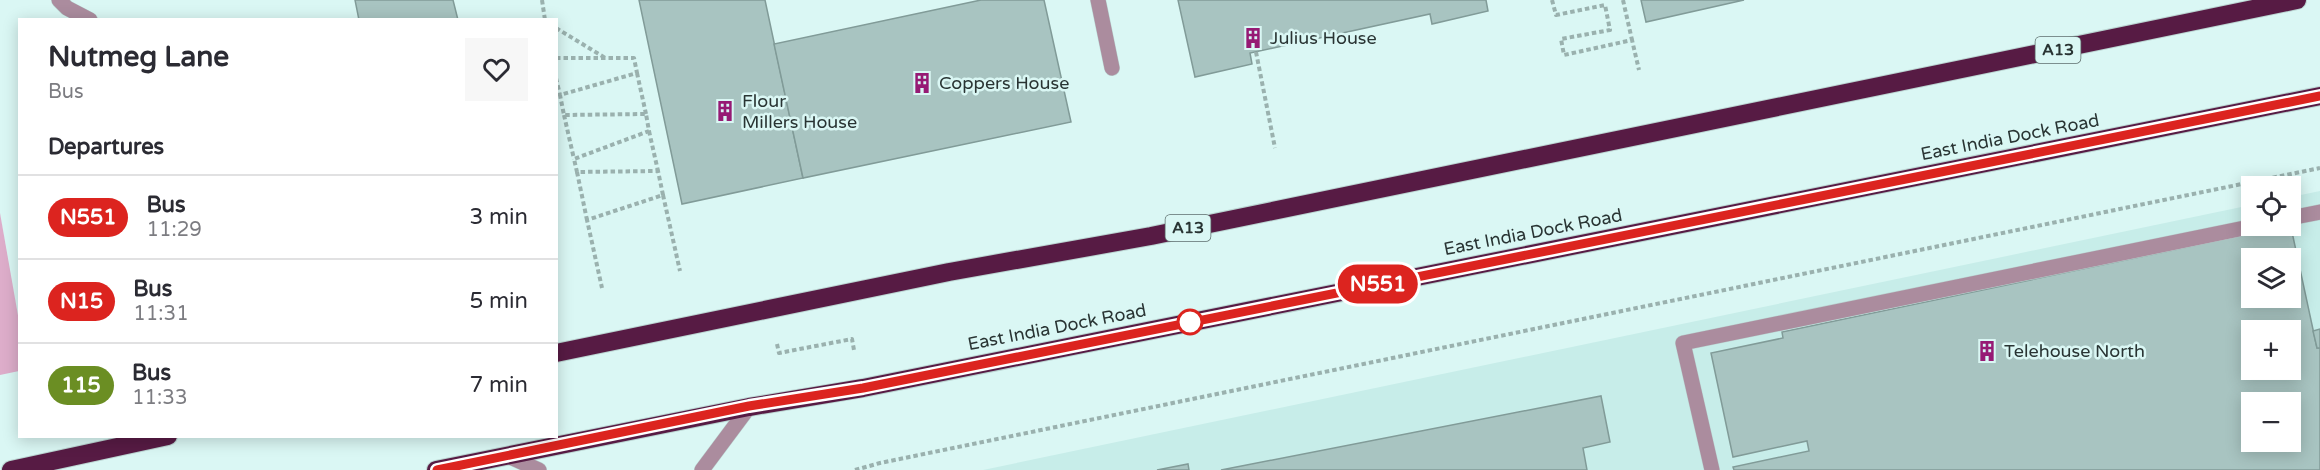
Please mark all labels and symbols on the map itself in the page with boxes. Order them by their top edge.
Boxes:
building icon: Julius House [1241,26,1265,50]
place label: Julius House [1270,27,1377,49]
road number: A13 [2036,37,2080,63]
building icon: Coppers House [910,71,934,95]
place label: Coppers House [939,72,1069,94]
place label: Flour Millers House [742,90,857,133]
building icon: Flour Millers House [713,99,737,123]
street label: East India Dock Road [1919,109,2101,165]
street label: East India Dock Road [1442,204,1624,260]
road number: A13 [1166,215,1210,241]
line badge: N551 [1336,264,1420,304]
street label: East India Dock Road [966,299,1148,355]
unlabelled marker [1177,309,1203,335]
building icon: Telehouse North [1975,339,1999,363]
place label: Telehouse North [2004,340,2145,362]

